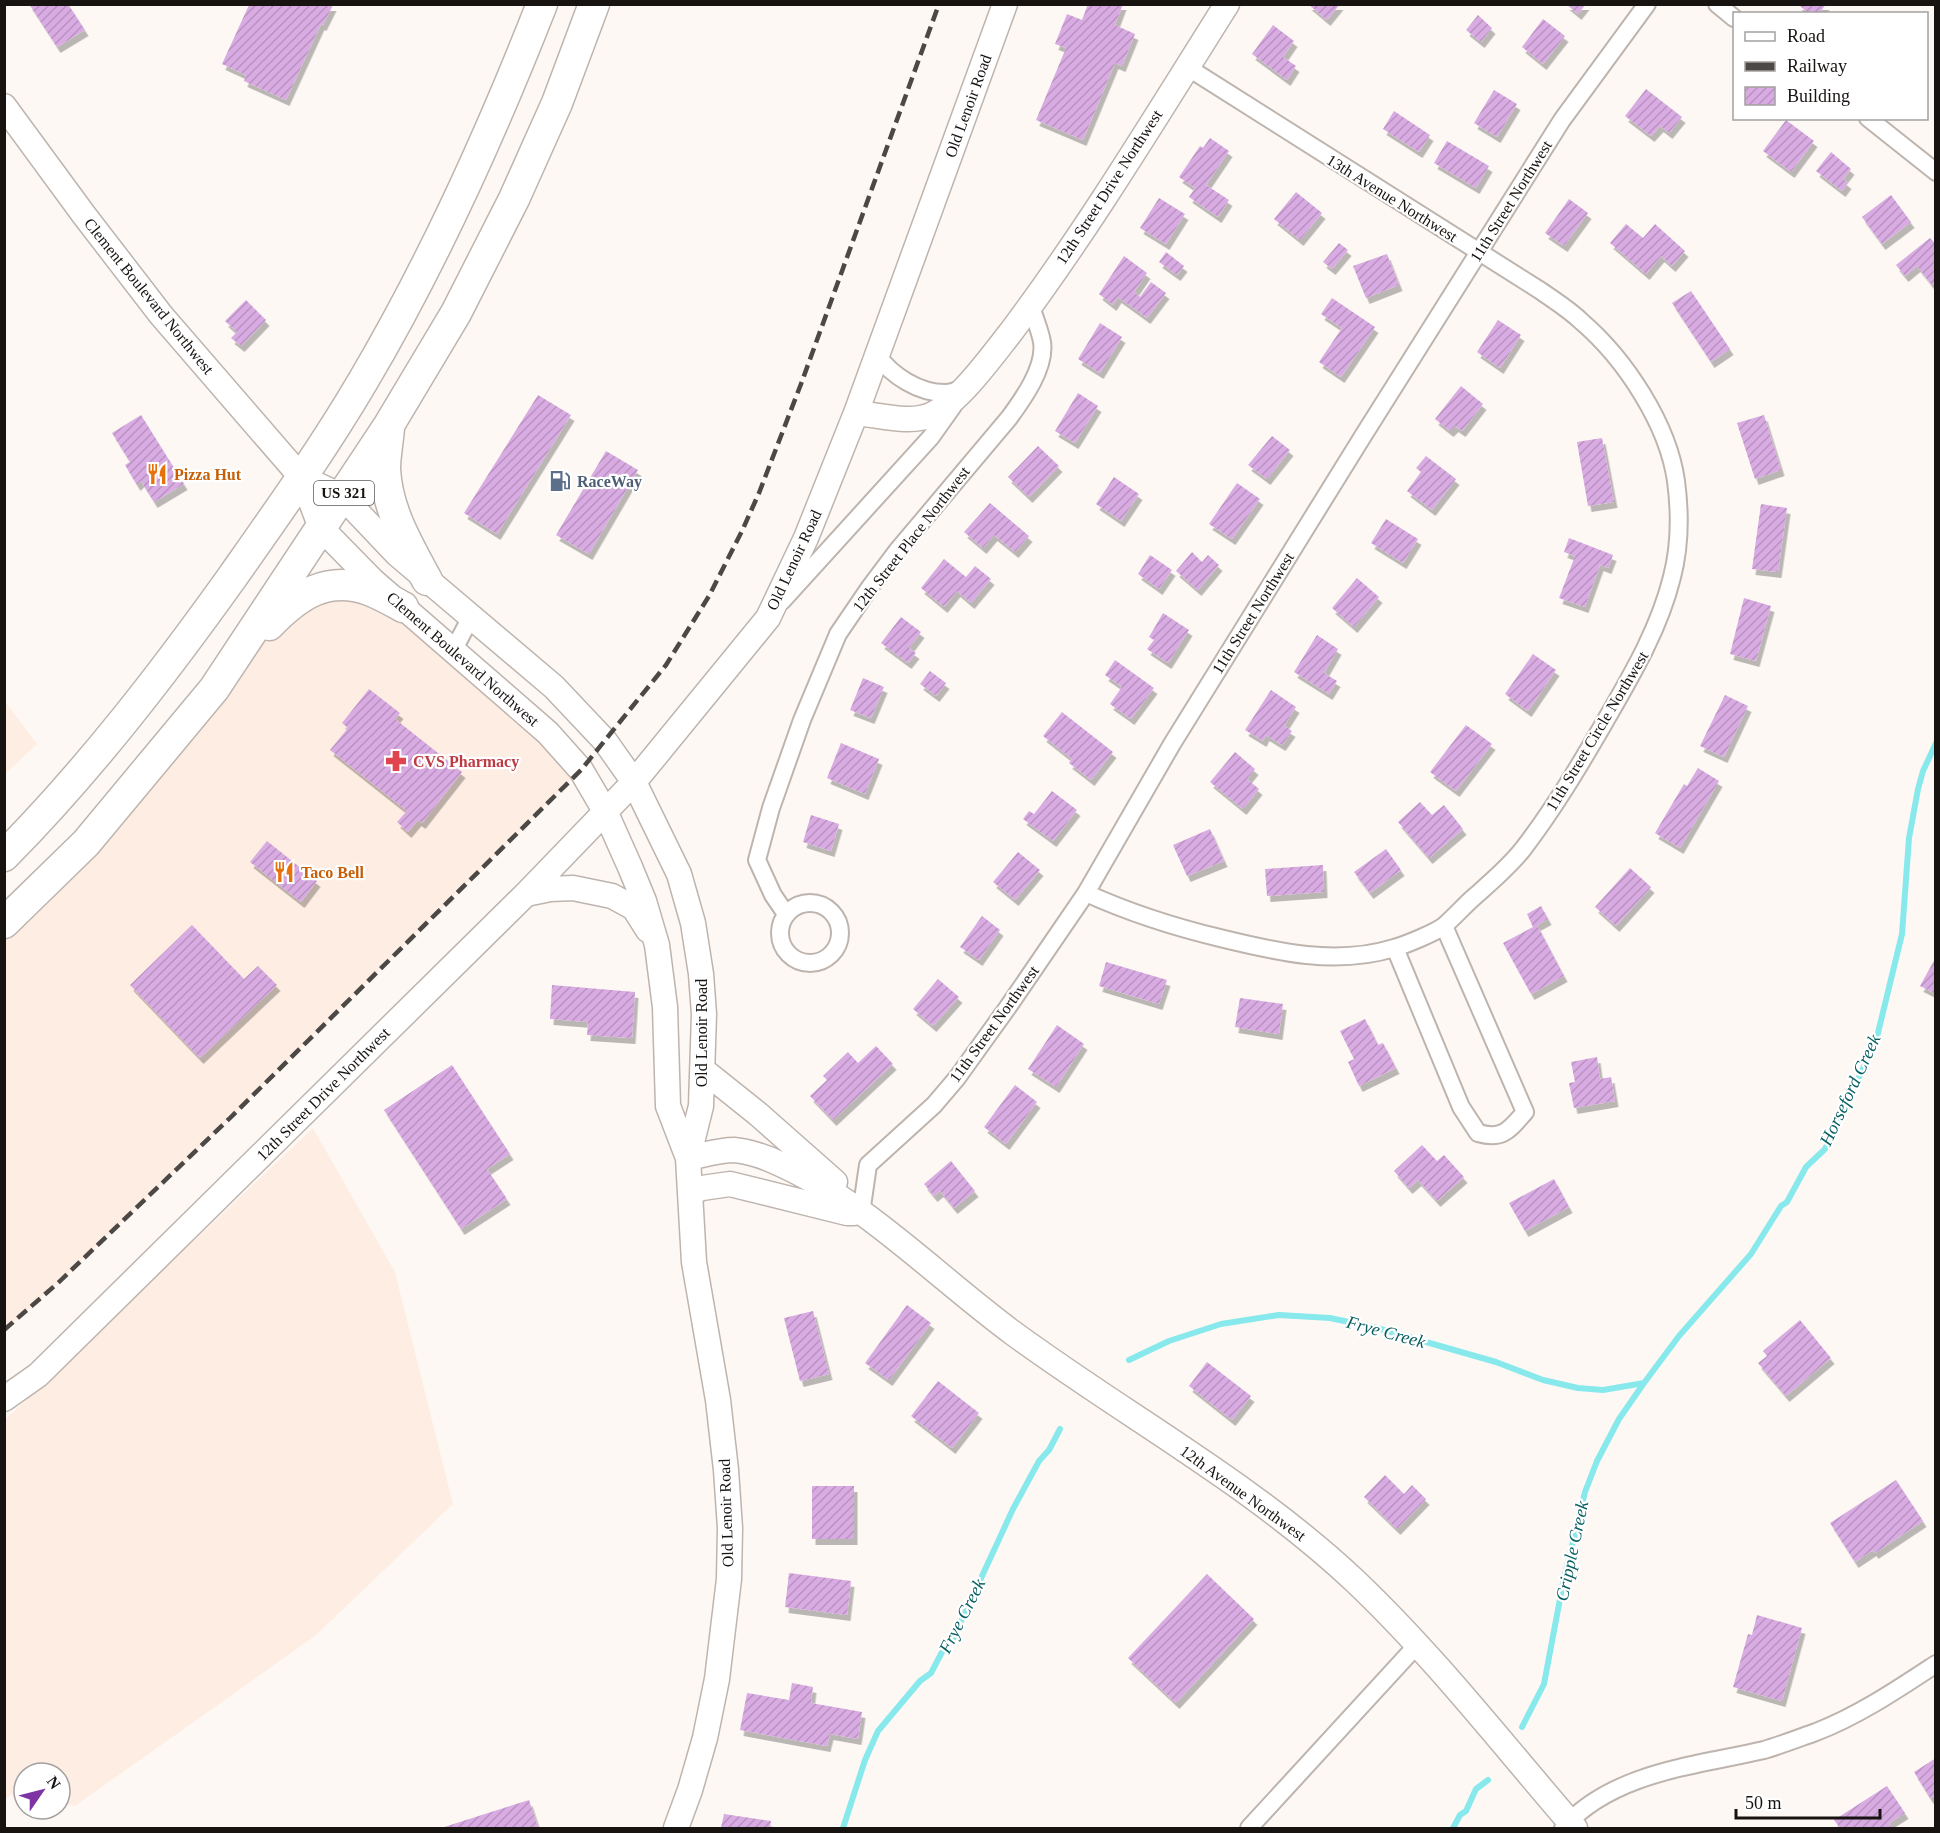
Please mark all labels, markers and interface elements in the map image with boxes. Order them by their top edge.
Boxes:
legend [1733,12,1928,120]
text: Road [1787,26,1825,46]
street label: Old Lenoir Road [941,52,995,160]
text: Railway [1787,56,1847,76]
text: Building [1787,86,1850,106]
street label: 12th Street Drive Northwest [1053,106,1166,267]
street label: 11th Street Northwest [1467,137,1556,265]
street label: 13th Avenue Northwest [1324,151,1461,245]
street label: Clement Boulevard Northwest [81,215,217,378]
restaurant icon: Pizza Hut [145,462,169,486]
street label: 12th Street Place Northwest [849,463,973,615]
place label: Pizza Hut [174,466,242,483]
fuel station icon: RaceWay [548,469,572,493]
place label: RaceWay [577,473,642,491]
road number: US 321 [314,481,374,505]
street label: Old Lenoir Road [763,507,825,613]
street label: 11th Street Northwest [1209,549,1298,677]
street label: Clement Boulevard Northwest [384,588,543,730]
street label: 11th Street Circle Northwest [1543,648,1652,814]
pharmacy icon: CVS Pharmacy [384,749,408,773]
place label: CVS Pharmacy [413,753,519,771]
restaurant icon: Taco Bell [272,860,296,884]
place label: Taco Bell [301,864,365,881]
street label: 11th Street Northwest [946,962,1042,1086]
street label: Old Lenoir Road [693,979,710,1087]
street label: 12th Street Drive Northwest [253,1024,393,1164]
water label: Horseford Creek [1815,1030,1885,1150]
water label: Frye Creek [1343,1312,1429,1352]
street label: 12th Avenue Northwest [1177,1442,1309,1545]
street label: Old Lenoir Road [716,1459,736,1567]
water label: Cripple Creek [1552,1498,1593,1603]
water label: Frye Creek [934,1575,990,1657]
north arrow [12,1761,72,1821]
text: N [44,1773,64,1793]
scale bar [1736,1782,1880,1820]
text: 50 m [1745,1793,1782,1813]

